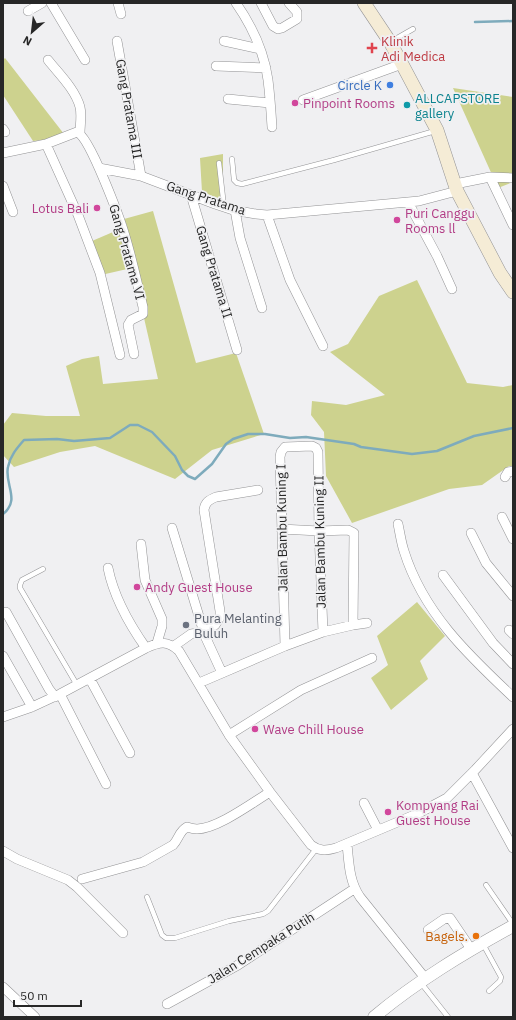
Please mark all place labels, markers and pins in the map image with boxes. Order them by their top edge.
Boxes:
place label: Klinik Adi Medica [381,33,445,65]
marker: Klinik Adi Medica [366,42,378,54]
place label: Circle K [337,77,382,94]
marker: Circle K [385,80,395,90]
place label: ALLCAPSTORE gallery [415,90,500,122]
place label: Pinpoint Rooms [303,95,395,112]
marker: Pinpoint Rooms [290,98,300,108]
marker: ALLCAPSTORE gallery [402,100,412,110]
place label: Lotus Bali [32,200,89,217]
marker: Lotus Bali [92,203,102,213]
place label: Puri Canggu Rooms ll [405,205,475,237]
marker: Puri Canggu Rooms ll [392,215,402,225]
place label: Andy Guest House [145,579,253,596]
marker: Andy Guest House [132,582,142,592]
place label: Pura Melanting Buluh [194,610,282,642]
marker: Pura Melanting Buluh [181,620,191,630]
place label: Wave Chill House [263,721,364,738]
marker: Wave Chill House [250,724,260,734]
place label: Kompyang Rai Guest House [396,797,479,829]
marker: Kompyang Rai Guest House [383,807,393,817]
place label: Bagels. [425,928,468,945]
marker: Bagels. [471,931,481,941]

